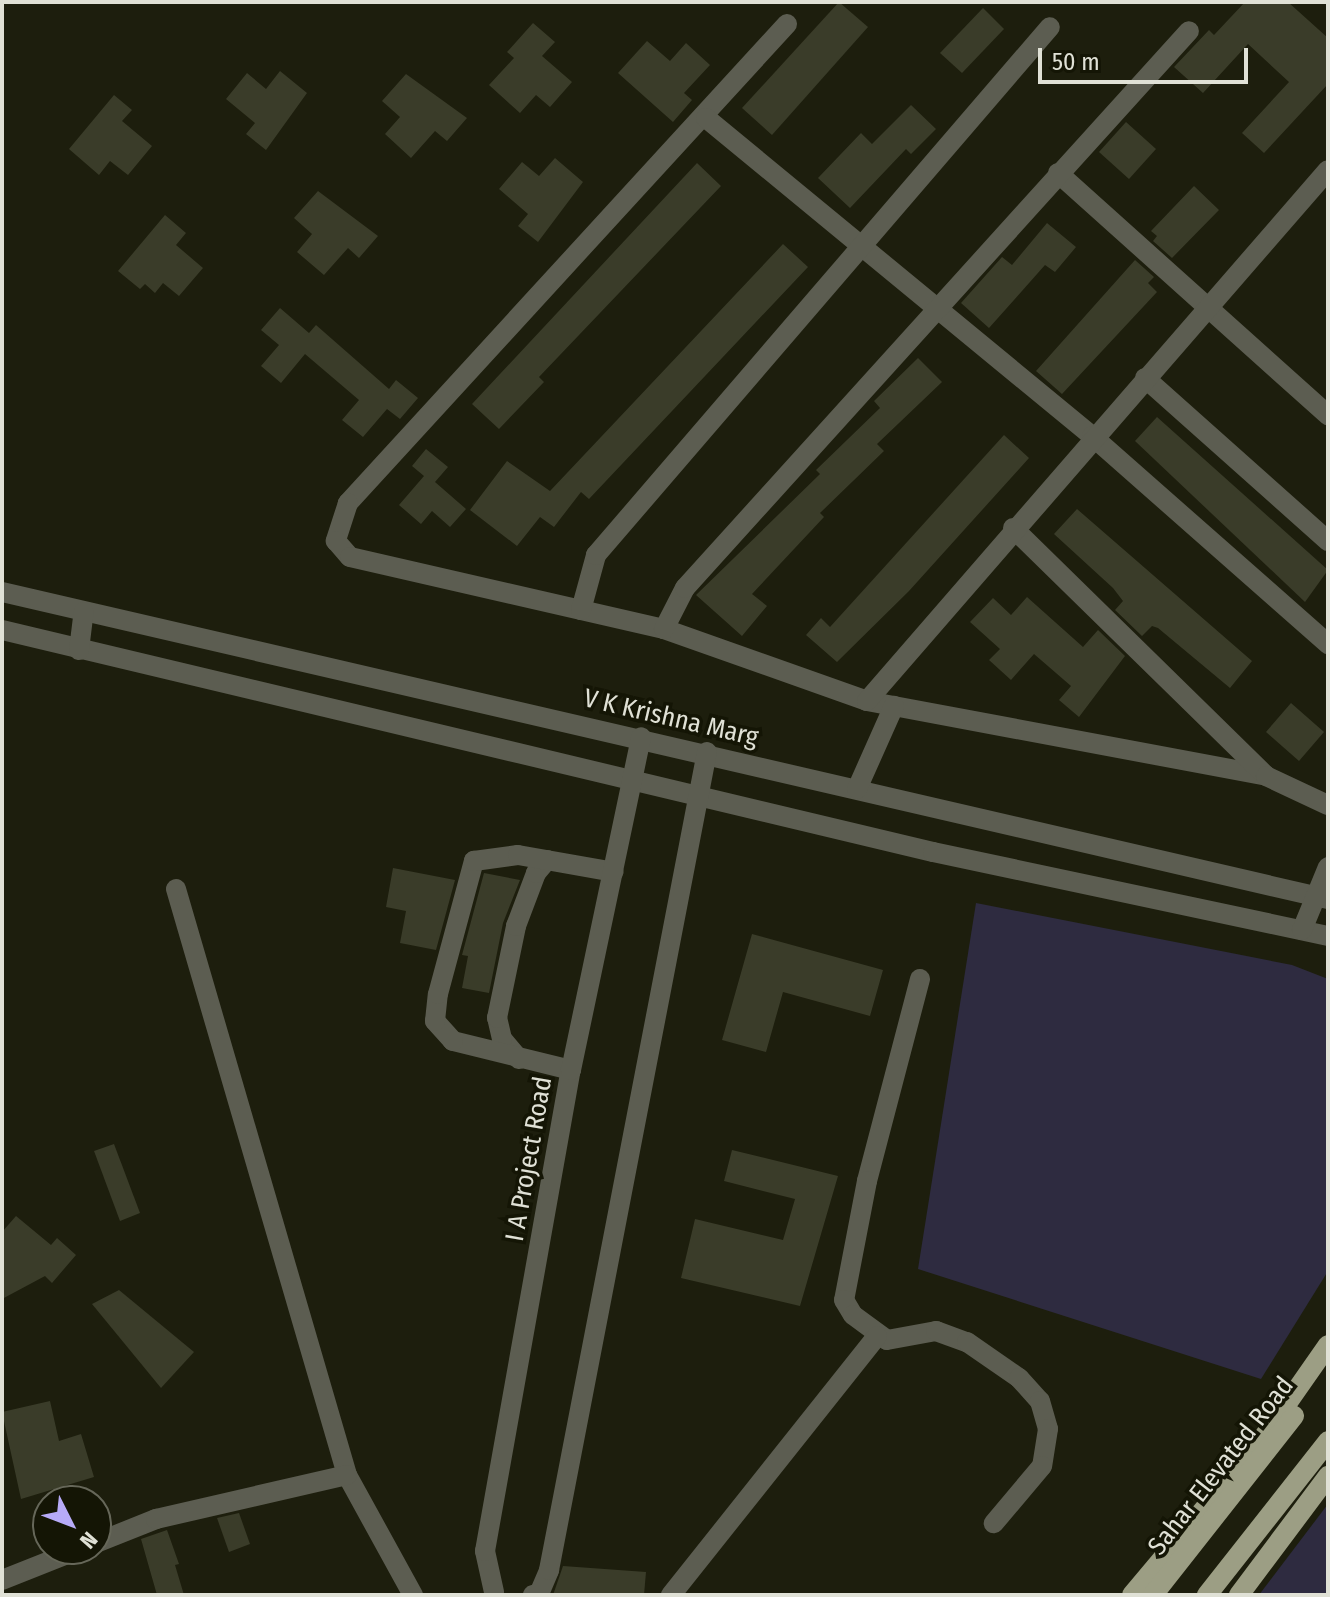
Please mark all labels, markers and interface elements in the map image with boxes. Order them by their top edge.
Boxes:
scale bar [1042,32,1252,82]
text: 50 m [1052,48,1100,76]
street label: V K Krishna Marg [581,683,761,753]
street label: I A Project Road [499,1074,559,1244]
street label: Sahar Elevated Road [1142,1371,1300,1561]
north arrow [32,1485,112,1565]
text: N [74,1526,103,1554]

